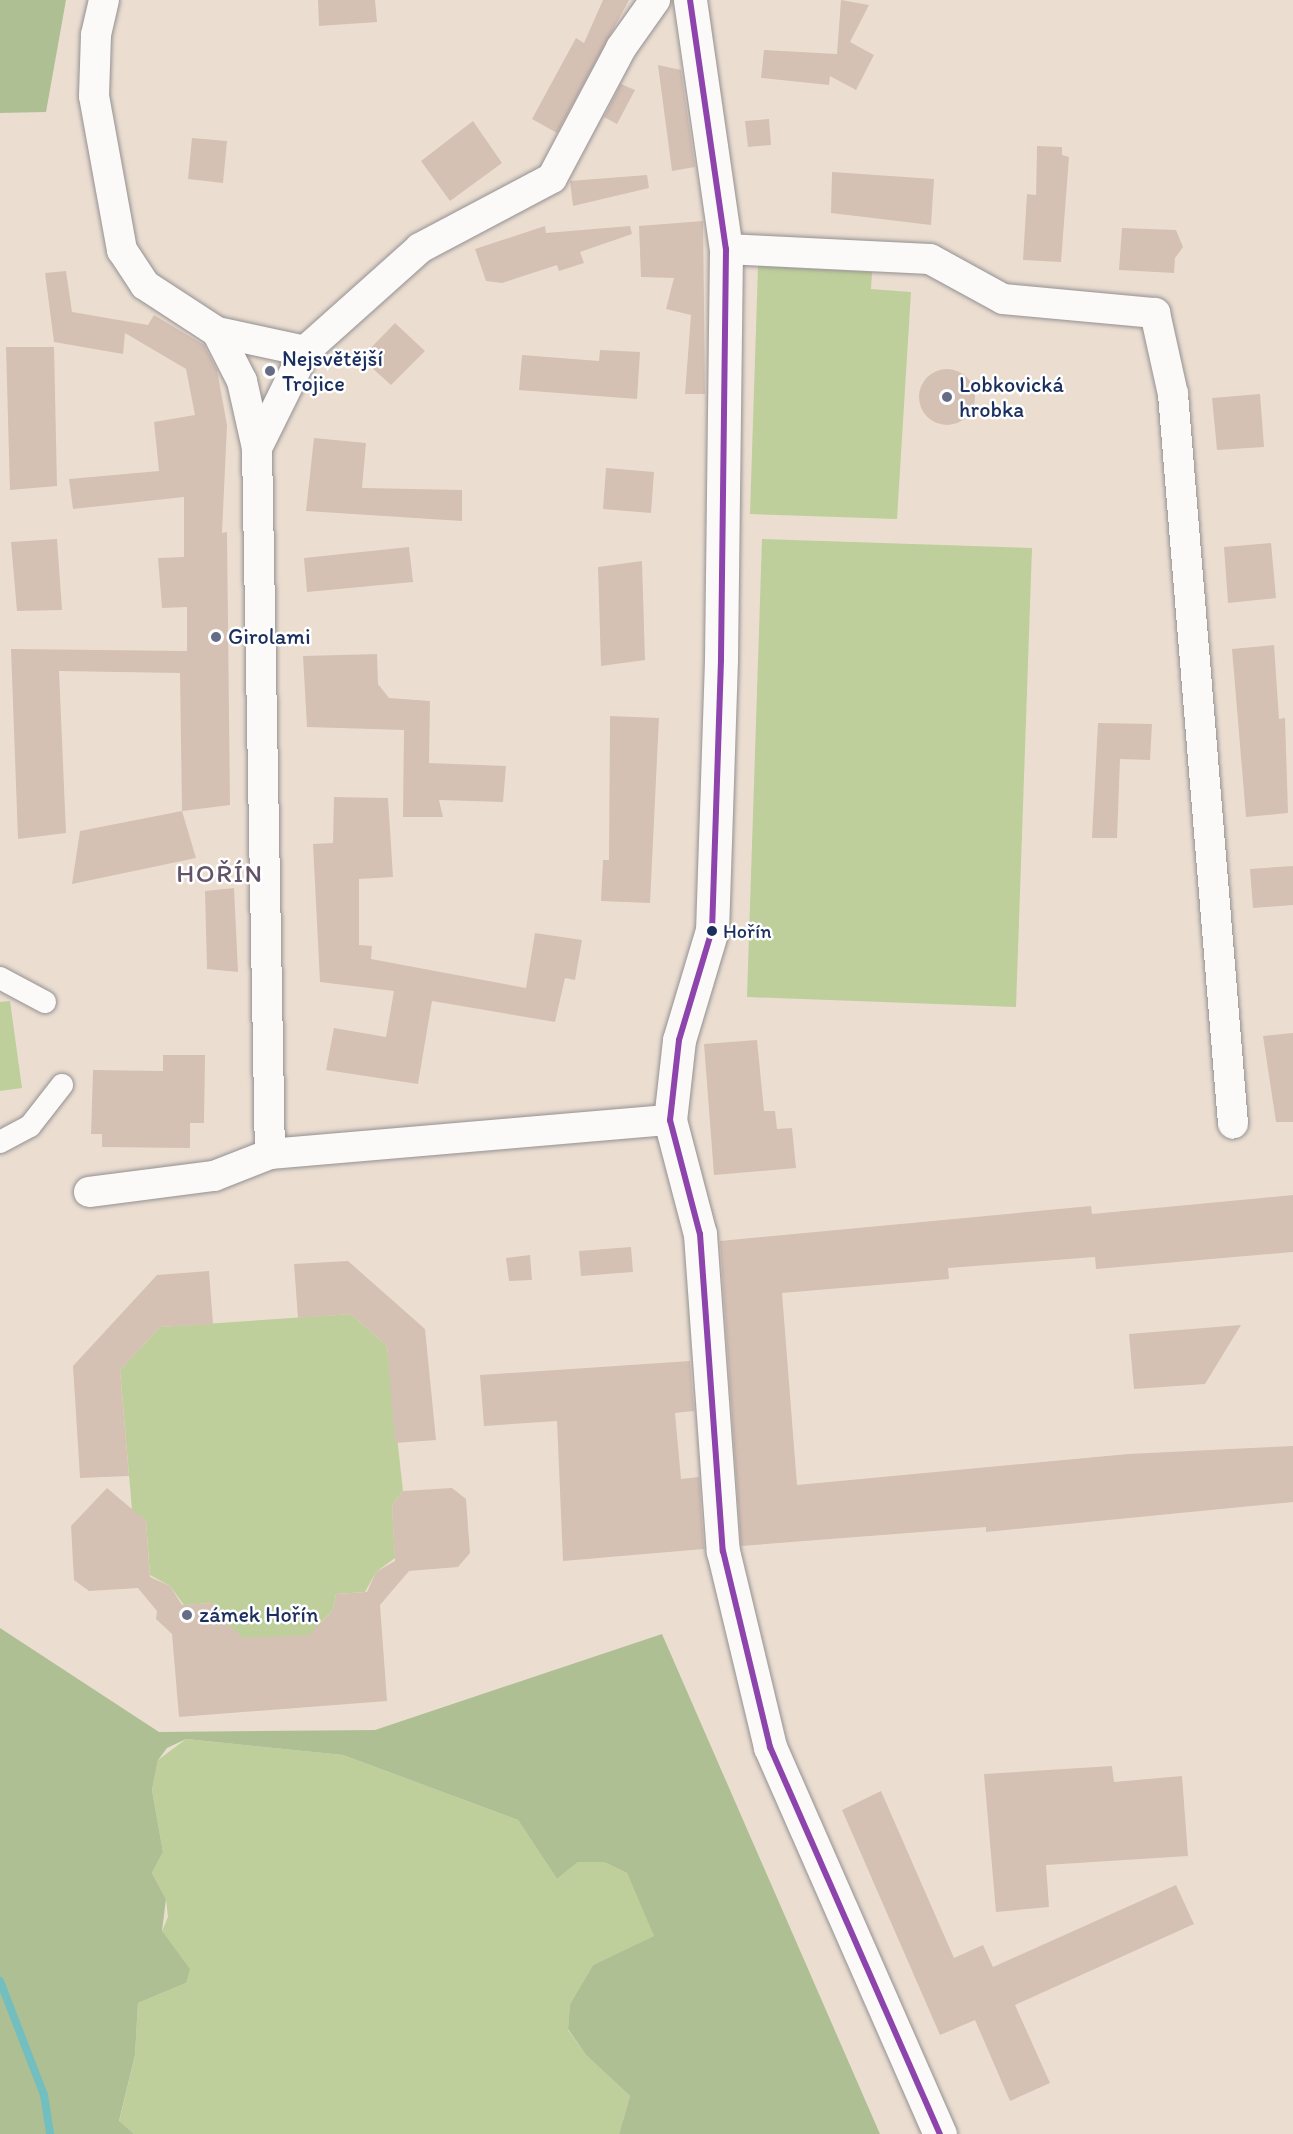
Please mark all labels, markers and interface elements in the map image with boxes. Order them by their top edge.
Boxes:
place label: Nejsvětější Trojice [282,345,383,396]
marker: Nejsvětější Trojice [263,364,277,378]
place label: Lobkovická hrobka [959,371,1064,422]
marker: Lobkovická hrobka [940,390,954,404]
place label: Girolami [228,624,311,650]
marker: Girolami [209,630,223,644]
district label: HOŘÍN [176,858,264,890]
place label: Hořín [723,919,771,943]
marker: Hořín [706,925,718,937]
place label: zámek Hořín [199,1602,318,1628]
marker: zámek Hořín [180,1608,194,1622]

